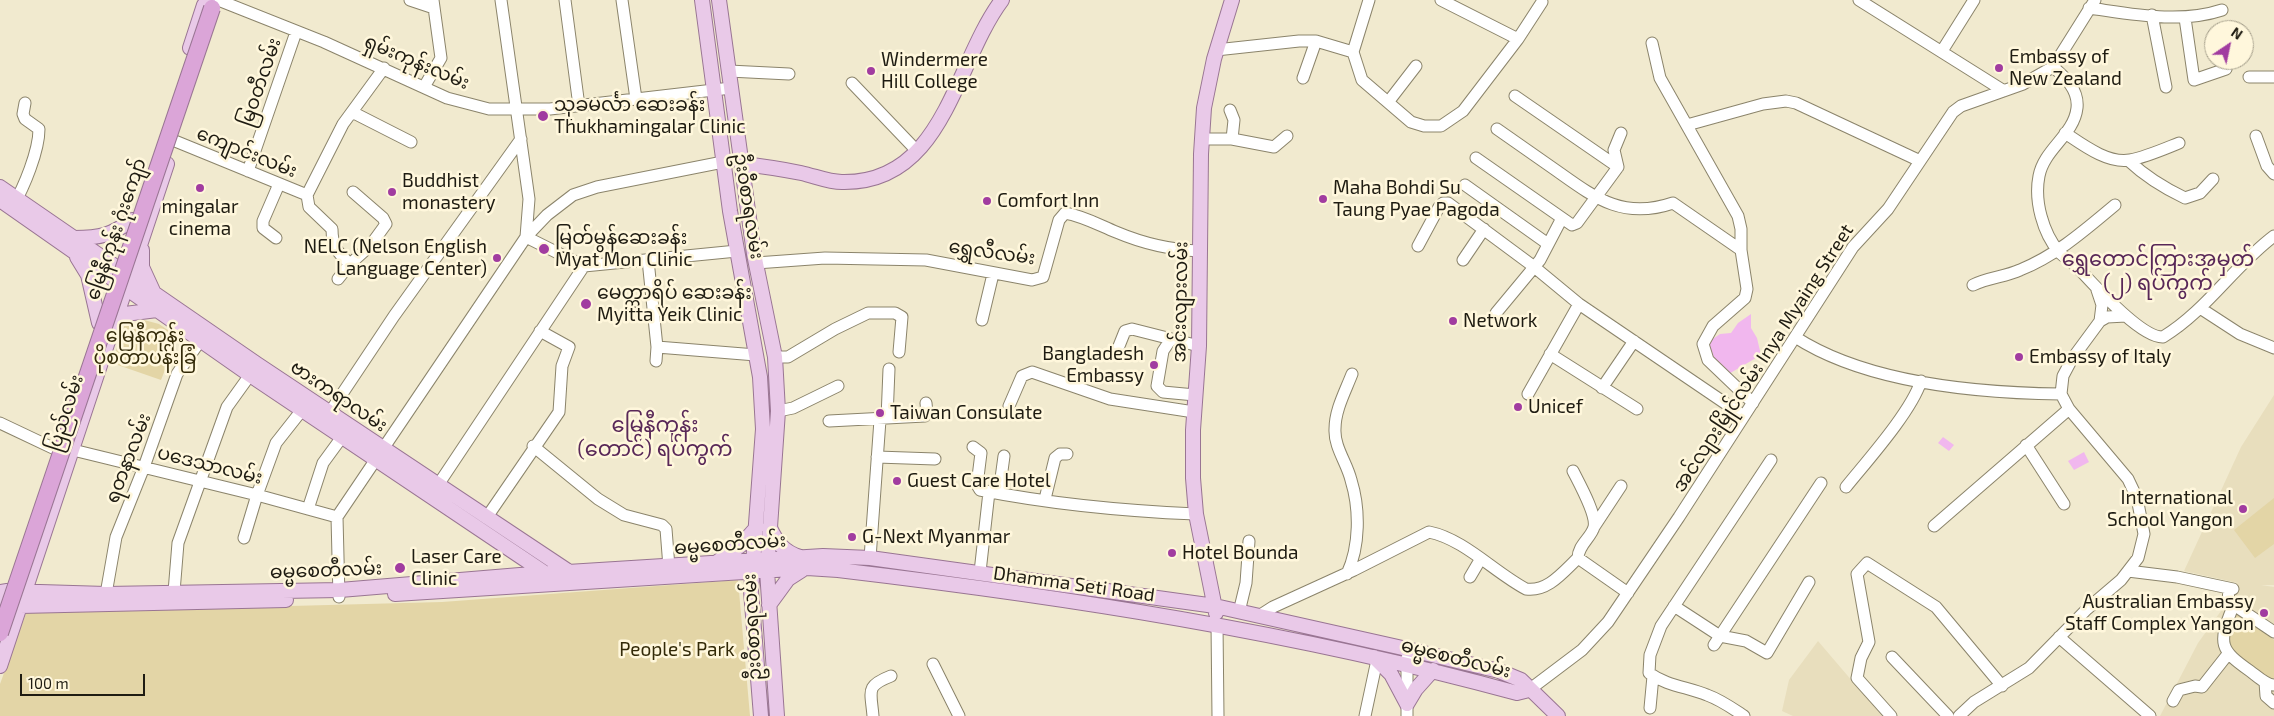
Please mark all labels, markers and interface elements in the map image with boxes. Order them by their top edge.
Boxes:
north arrow [2204,20,2254,70]
text: N [2228,23,2246,43]
street label: ရှမ်းကုန်းလမ်း [361,30,473,94]
street label: မြဝတီလမ်း [234,35,286,129]
place label: Embassy of New Zealand [2009,46,2122,90]
place label: Windermere Hill College [881,49,988,93]
marker: Embassy of New Zealand [1993,62,2005,74]
marker: Windermere Hill College [865,65,877,77]
place label: သုခမင်္လာ ဆေးခန်း Thukhamingalar Clinic [554,94,746,138]
marker: သုခမင်္လာ ဆေးခန်း Thukhamingalar Clinic [536,109,550,123]
street label: ကျောင်းလမ်း [193,122,301,182]
street label: ဦးဝီစာရလမ်း [729,151,769,261]
street label: မြေနီကုန်း ဂုံးကျော် [81,155,151,303]
place label: Buddhist monastery [402,170,496,214]
place label: Maha Bohdi Su Taung Pyae Pagoda [1333,177,1500,221]
marker: mingalar cinema [194,182,206,194]
marker: Buddhist monastery [386,186,398,198]
place label: Comfort Inn [997,190,1099,212]
marker: Maha Bohdi Su Taung Pyae Pagoda [1317,193,1329,205]
marker: Comfort Inn [981,195,993,207]
place label: mingalar cinema [161,196,239,240]
street label: အင်လျားမြိုင်လမ်း Inya Myaing Street [1668,220,1858,496]
place label: မြတ်မွန်ဆေးခန်း Myat Mon Clinic [555,227,692,271]
street label: ရွှေလီလမ်း [947,235,1037,269]
place label: NELC (Nelson English Language Center) [304,236,487,280]
street label: အင်းလျားလမ်း [1168,241,1192,363]
marker: မြတ်မွန်ဆေးခန်း Myat Mon Clinic [537,242,551,256]
district label: ရွှေတောင်ကြားအမှတ် (၂) ရပ်ကွက် [2062,246,2254,296]
marker: NELC (Nelson English Language Center) [491,252,503,264]
place label: မေတ္တာရိပ် ဆေးခန်း Myitta Yeik Clinic [597,282,752,326]
marker: မေတ္တာရိပ် ဆေးခန်း Myitta Yeik Clinic [579,297,593,311]
place label: Network [1463,310,1538,332]
marker: Network [1447,315,1459,327]
park label: မြေနီကုန်း ပိုစတာပန်းခြံ [93,325,197,369]
place label: Bangladesh Embassy [1042,343,1144,387]
place label: Embassy of Italy [2029,346,2171,368]
marker: Embassy of Italy [2013,351,2025,363]
street label: ဗားကရာလမ်း [286,355,392,437]
marker: Bangladesh Embassy [1148,359,1160,371]
street label: ပြည်လမ်း [42,372,88,454]
place label: Unicef [1528,396,1583,418]
marker: Unicef [1512,401,1524,413]
place label: Taiwan Consulate [890,402,1042,424]
marker: Taiwan Consulate [874,407,886,419]
street label: ရတနာလမ်း [100,410,156,506]
district label: မြေနီကုန်း (တောင်) ရပ်ကွက် [577,412,733,462]
street label: ပဒေသာလမ်း [155,441,265,489]
place label: Guest Care Hotel [907,470,1051,492]
marker: Guest Care Hotel [891,475,903,487]
place label: International School Yangon [2107,487,2233,531]
marker: International School Yangon [2237,503,2249,515]
place label: G-Next Myanmar [862,526,1010,548]
street label: ဓမ္မစေတီလမ်း [673,529,787,559]
marker: G-Next Myanmar [846,531,858,543]
place label: Hotel Bounda [1182,542,1299,564]
place label: Laser Care Clinic [411,546,502,590]
marker: Hotel Bounda [1166,547,1178,559]
street label: ဓမ္မစေတီလမ်း [269,557,383,583]
marker: Laser Care Clinic [393,561,407,575]
street label: Dhamma Seti Road [992,561,1156,607]
street label: ဦးဝီစာရလမ်း [738,573,766,681]
place label: Australian Embassy Staff Complex Yangon [2065,591,2254,635]
marker: Australian Embassy Staff Complex Yangon [2258,607,2270,619]
street label: ဓမ္မစေတီလမ်း [1399,633,1513,683]
park label: People's Park [619,639,735,661]
scale bar [22,664,148,696]
text: 100 m [28,674,69,692]

